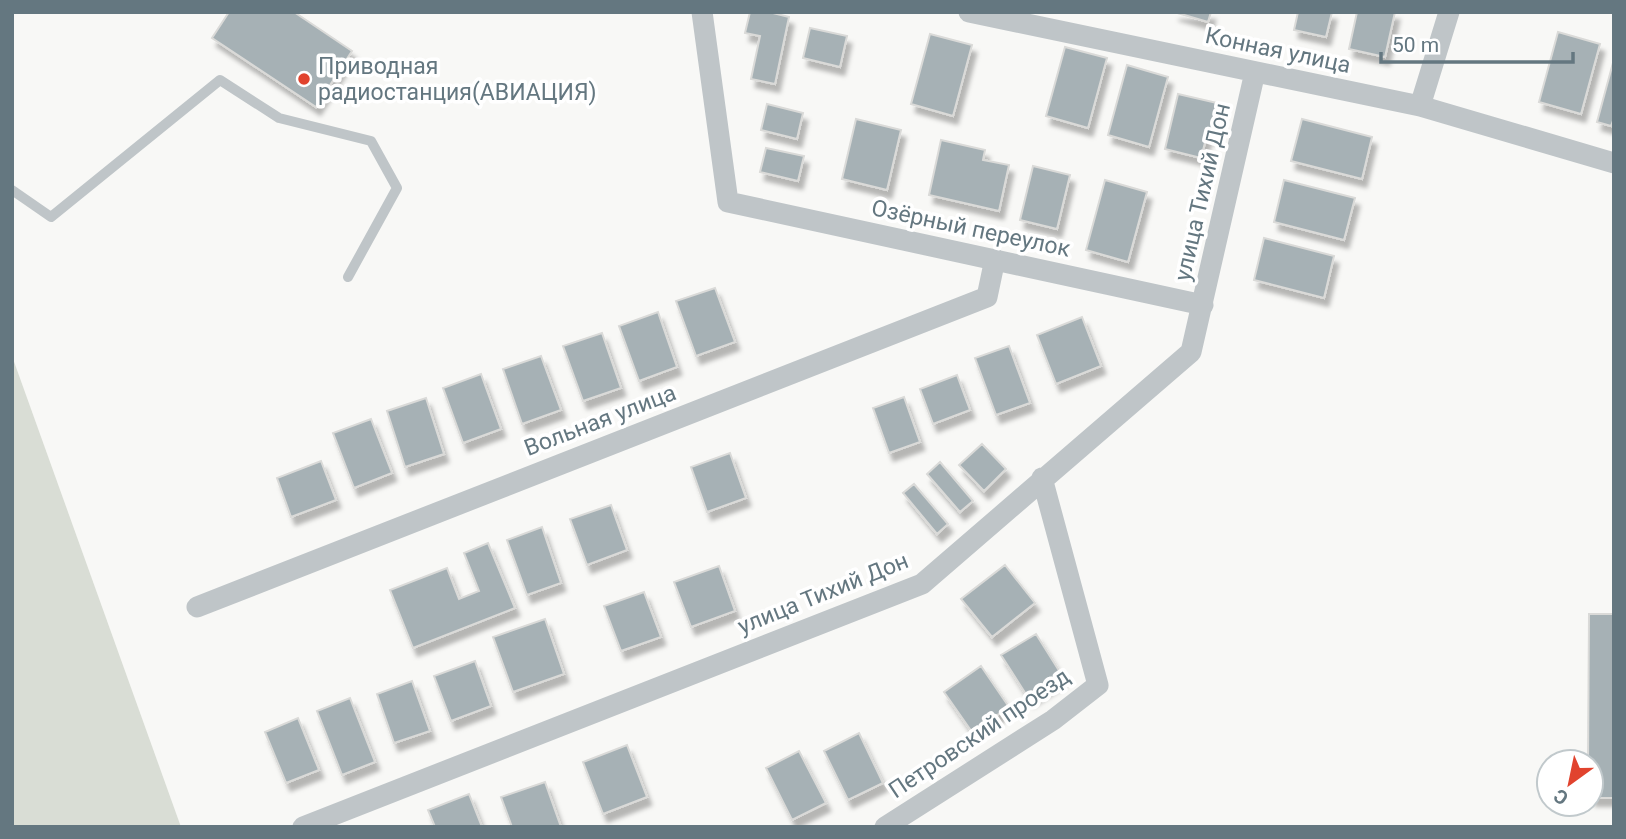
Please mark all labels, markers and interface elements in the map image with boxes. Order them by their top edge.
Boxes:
scale bar [1381,21,1574,65]
street label: Конная улица [1203,22,1353,79]
text: 50 m [1392,33,1439,57]
place label: Приводная радиостанция(АВИАЦИЯ) [318,53,597,106]
marker: Приводная радиостанция(АВИАЦИЯ) [296,71,312,87]
street label: улица Тихий Дон [1169,101,1236,284]
street label: Озёрный переулок [869,194,1073,263]
street label: Вольная улица [521,379,680,462]
street label: улица Тихий Дон [734,547,912,640]
street label: Петровский проезд [884,663,1075,804]
north arrow [1535,748,1605,818]
text: С [1550,784,1572,810]

